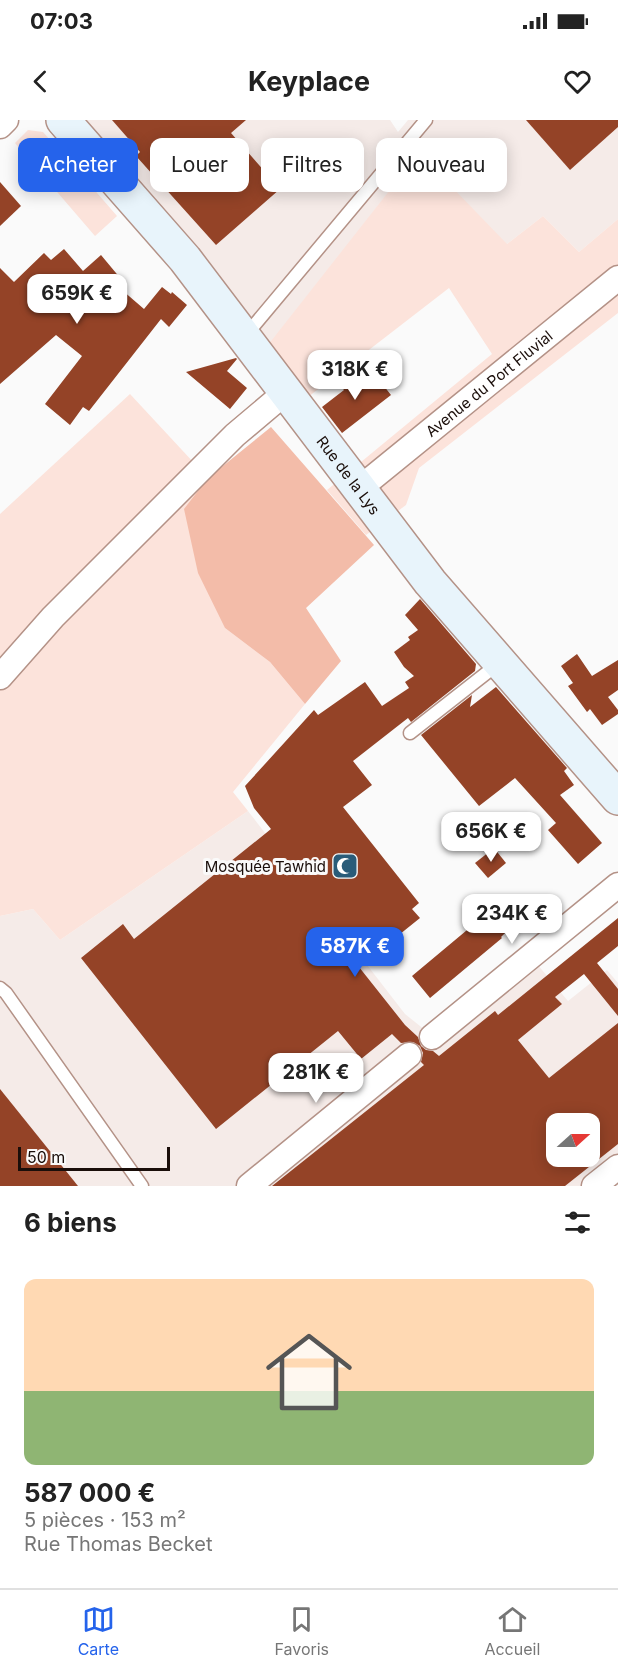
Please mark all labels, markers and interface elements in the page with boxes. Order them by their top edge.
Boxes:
text: 07:03 [30,8,93,34]
icon: back [24,65,57,98]
text: Keyplace [248,65,370,98]
icon: heart [561,65,594,98]
chip: Acheter [18,138,138,192]
chip: Louer [150,138,249,192]
chip: Filtres [261,138,364,192]
chip: Nouveau [376,138,507,192]
pin: 659K € [28,274,126,325]
text: 659K € [41,281,113,305]
street label: Avenue du Port Fluvial [421,326,556,441]
pin: 318K € [306,350,404,401]
text: 318K € [321,357,389,381]
street label: Rue de la Lys [313,432,385,518]
pin: 656K € [442,812,540,863]
text: 656K € [455,819,527,843]
mosque icon: Mosquée Tawhid [330,851,360,881]
place label: Mosquée Tawhid [205,857,326,876]
pin: 234K € [463,894,561,945]
text: 234K € [476,901,548,925]
pin: 587K € [306,927,404,978]
text: 587K € [320,934,390,958]
pin: 281K € [267,1053,365,1104]
text: 281K € [282,1060,350,1084]
north arrow [546,1113,600,1167]
map controls [546,1113,600,1167]
scale bar [18,1144,170,1172]
text: 50 m [27,1147,65,1167]
icon: filters [561,1206,594,1239]
text: 6 biens [24,1207,117,1238]
icon: home [255,1318,363,1426]
text: 587 000 € [24,1477,155,1508]
text: 5 pièces · 153 m² [24,1508,186,1532]
text: Rue Thomas Becket [24,1532,213,1556]
tab: Carte [78,1603,119,1659]
tab: Favoris [274,1603,329,1659]
tab: Accueil [484,1603,540,1659]

